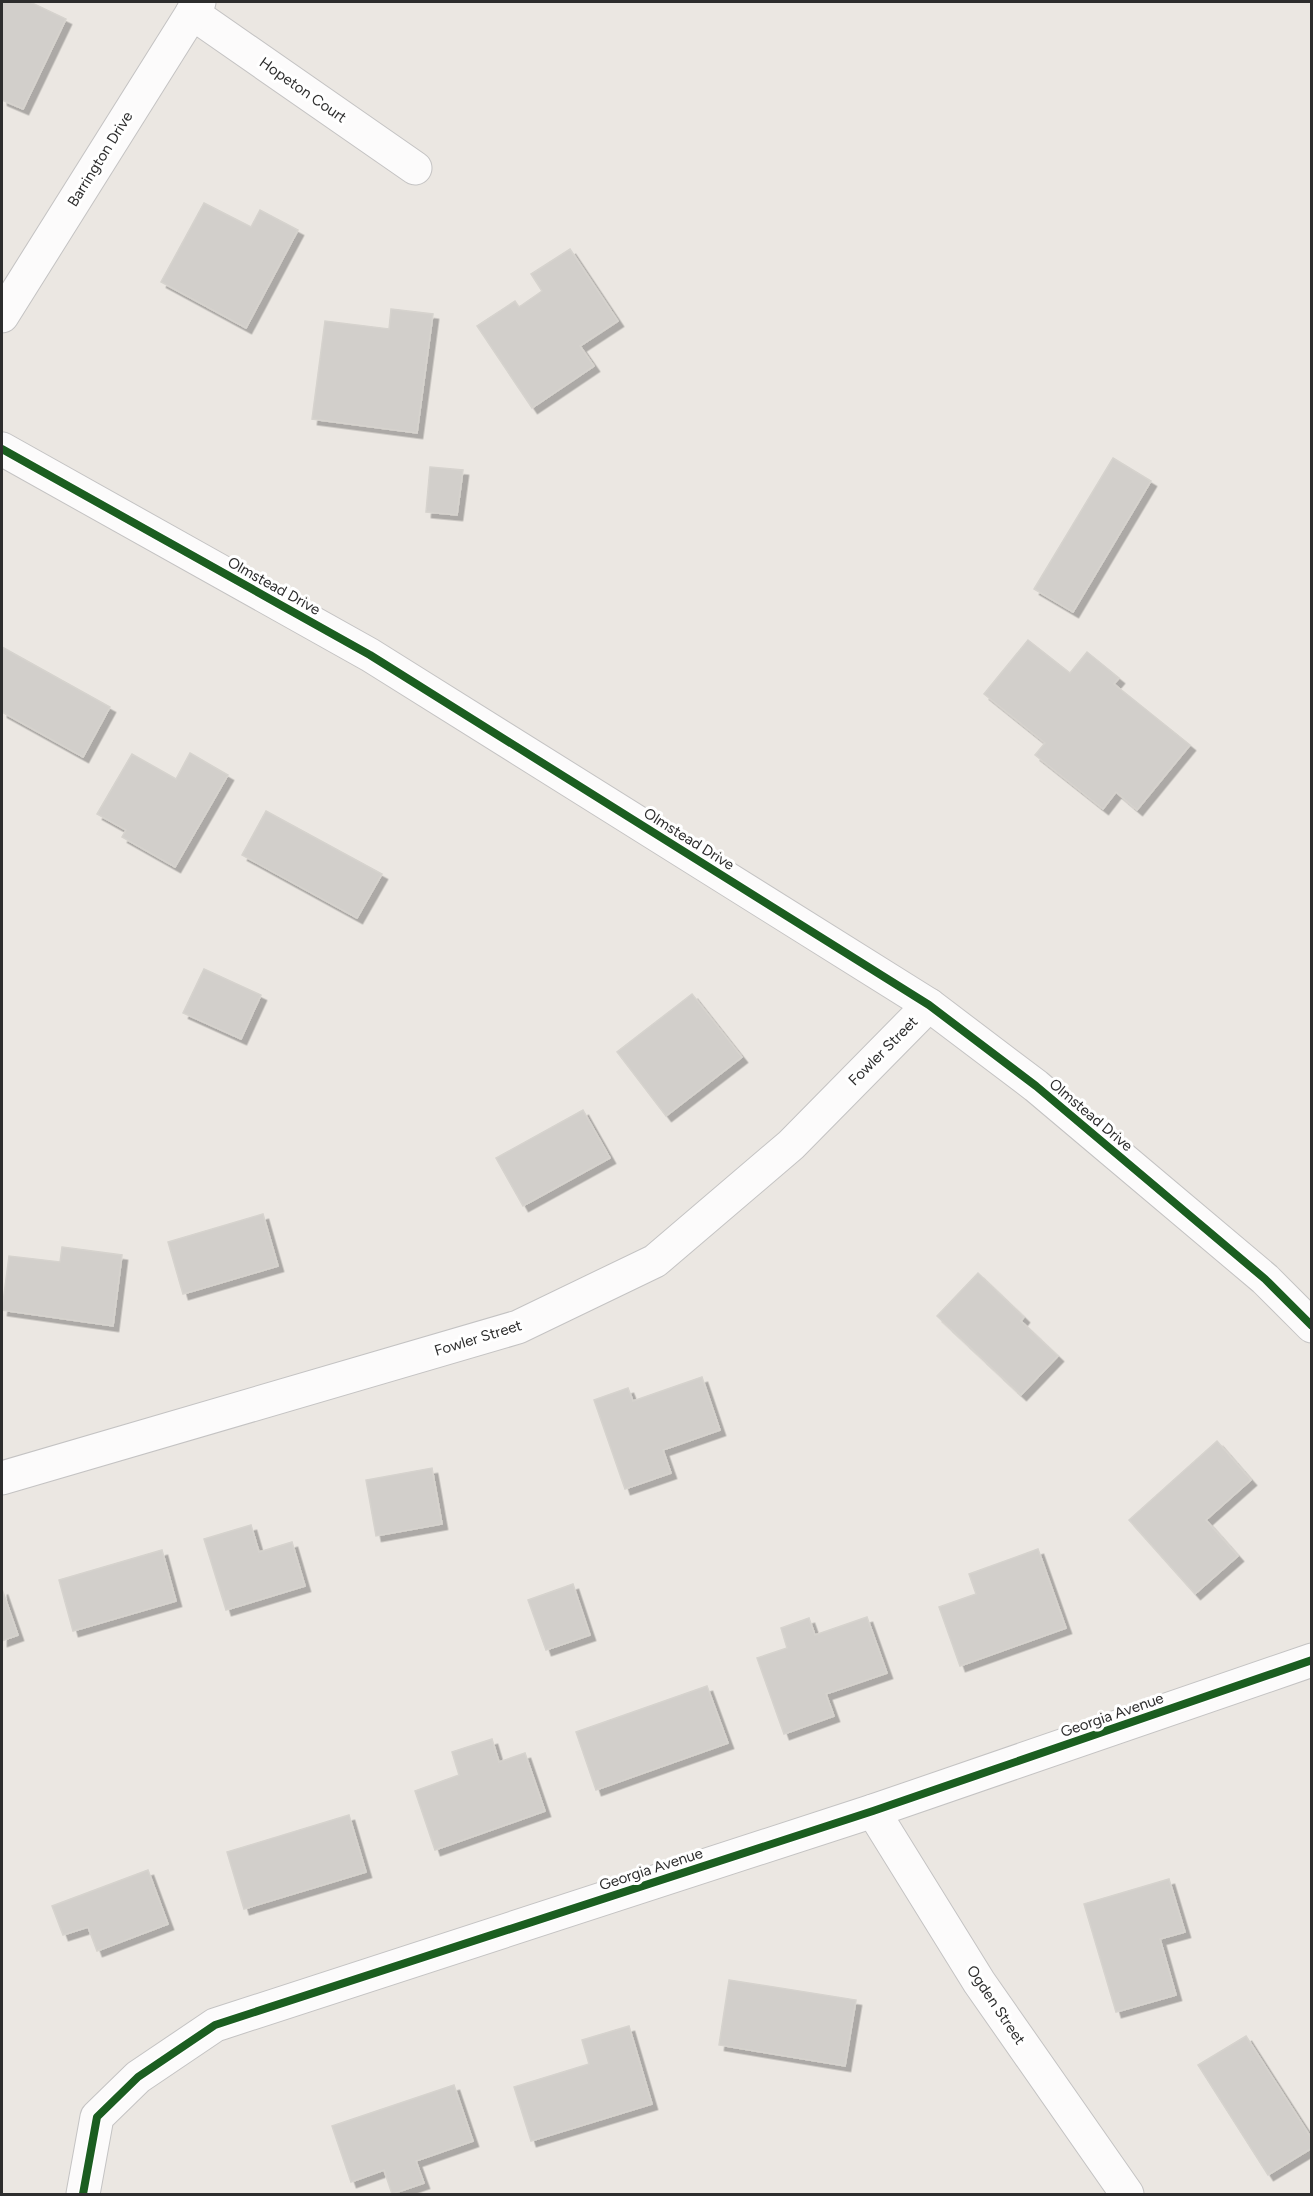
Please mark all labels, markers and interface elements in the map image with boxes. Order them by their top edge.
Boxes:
street label: Hopeton Court [256,53,350,127]
street label: Barrington Drive [64,108,136,210]
street label: Olmstead Drive [224,553,324,619]
street label: Olmstead Drive [640,804,738,874]
street label: Fowler Street [845,1012,922,1089]
street label: Olmstead Drive [1046,1075,1136,1155]
street label: Fowler Street [432,1316,524,1360]
street label: Georgia Avenue [1058,1689,1166,1741]
street label: Georgia Avenue [597,1844,705,1894]
street label: Ogden Street [963,1962,1029,2048]

